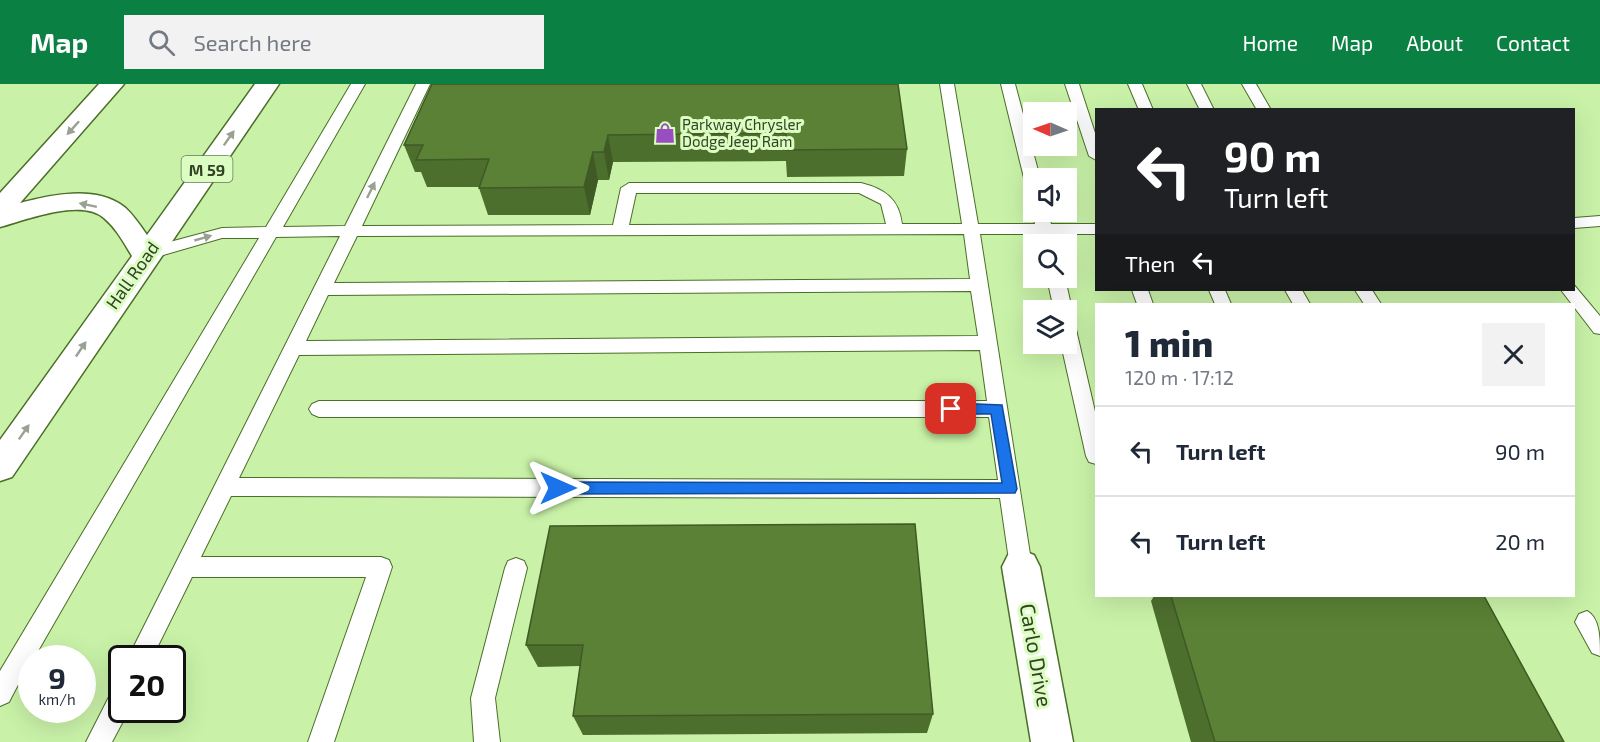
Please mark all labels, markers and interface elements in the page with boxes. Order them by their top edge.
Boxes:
search box [124,15,544,69]
text: Map [30,25,88,59]
icon: search [145,26,178,59]
text: Search here [193,29,312,55]
text: Home [1242,30,1298,55]
text: Map [1331,30,1373,55]
text: About [1406,30,1463,55]
text: Contact [1496,30,1570,55]
north arrow [1023,102,1077,156]
map controls [1023,102,1077,354]
place label: Parkway Chrysler Dodge Jeep Ram [682,115,802,150]
one-way arrow [66,120,80,135]
shop icon: Parkway Chrysler Dodge Jeep Ram [653,121,677,145]
one-way arrow [223,130,234,146]
text: 90 m [1224,130,1321,180]
icon: left [1125,132,1203,210]
road number: M 59 [182,156,232,182]
button: sound [1023,168,1077,222]
one-way arrow [367,181,376,198]
text: Turn left [1224,181,1328,213]
one-way arrow [79,200,98,209]
one-way arrow [194,233,212,243]
button: search [1023,234,1077,288]
street label: Hall Road [101,237,163,313]
icon: left [1187,246,1220,279]
text: Then [1125,250,1175,276]
button: layers [1023,300,1077,354]
text: 1 min [1125,321,1213,364]
button: close [1482,323,1545,386]
one-way arrow [75,342,87,358]
text: 120 m · 17:12 [1125,365,1234,389]
pin [925,383,976,434]
icon: arrive [934,392,967,425]
one-way arrow [18,425,30,441]
icon: left [1125,435,1158,468]
text: Turn left [1176,438,1265,464]
text: 90 m [1495,438,1545,464]
position arrow [526,456,590,520]
icon: left [1125,525,1158,558]
text: Turn left [1176,528,1265,554]
text: 20 m [1495,528,1545,554]
street label: Carlo Drive [1016,601,1058,709]
speed limit sign: 20 [108,645,186,723]
text: 9 [48,659,66,695]
text: km/h [38,690,76,708]

